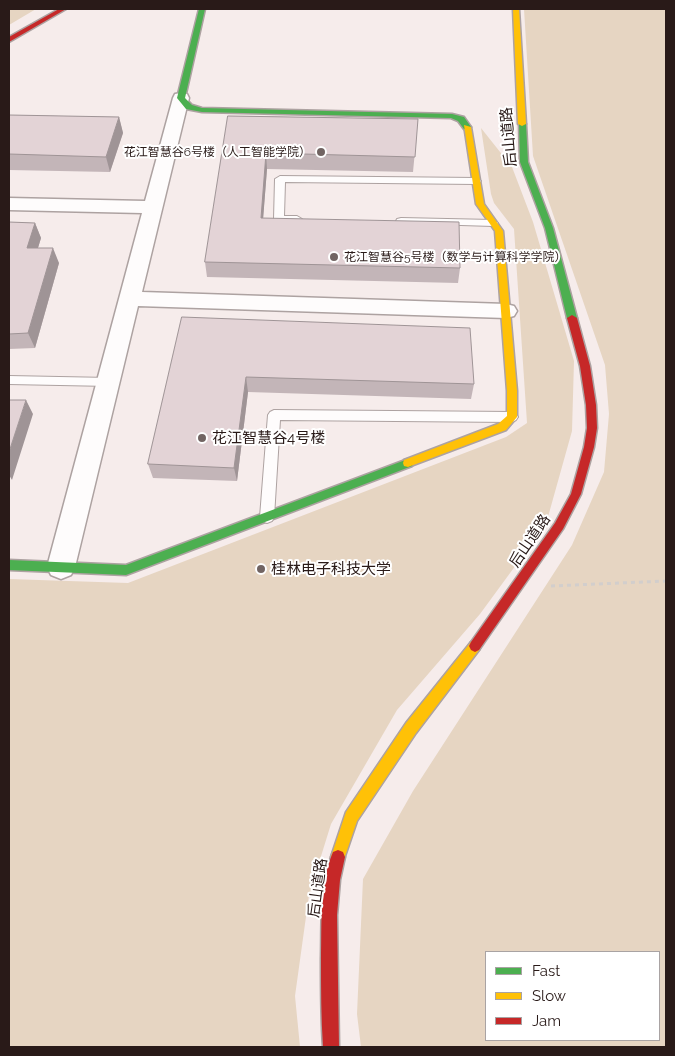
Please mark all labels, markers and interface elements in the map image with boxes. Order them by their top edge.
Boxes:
street label: 后山道路 [497,106,521,168]
place label: 花江智慧谷6号楼（人工智能学院） [124,145,311,159]
marker: 花江智慧谷6号楼（人工智能学院） [315,146,327,158]
place label: 花江智慧谷5号楼（数学与计算科学学院） [344,250,567,264]
marker: 花江智慧谷5号楼（数学与计算科学学院） [328,251,340,263]
place label: 花江智慧谷4号楼 [212,429,325,447]
marker: 花江智慧谷4号楼 [196,432,208,444]
street label: 后山道路 [506,511,554,571]
place label: 桂林电子科技大学 [271,560,391,578]
marker: 桂林电子科技大学 [255,563,267,575]
street label: 后山道路 [305,857,331,919]
legend [485,951,660,1041]
text: Fast [532,962,560,980]
text: Slow [532,987,566,1005]
text: Jam [532,1012,561,1030]

